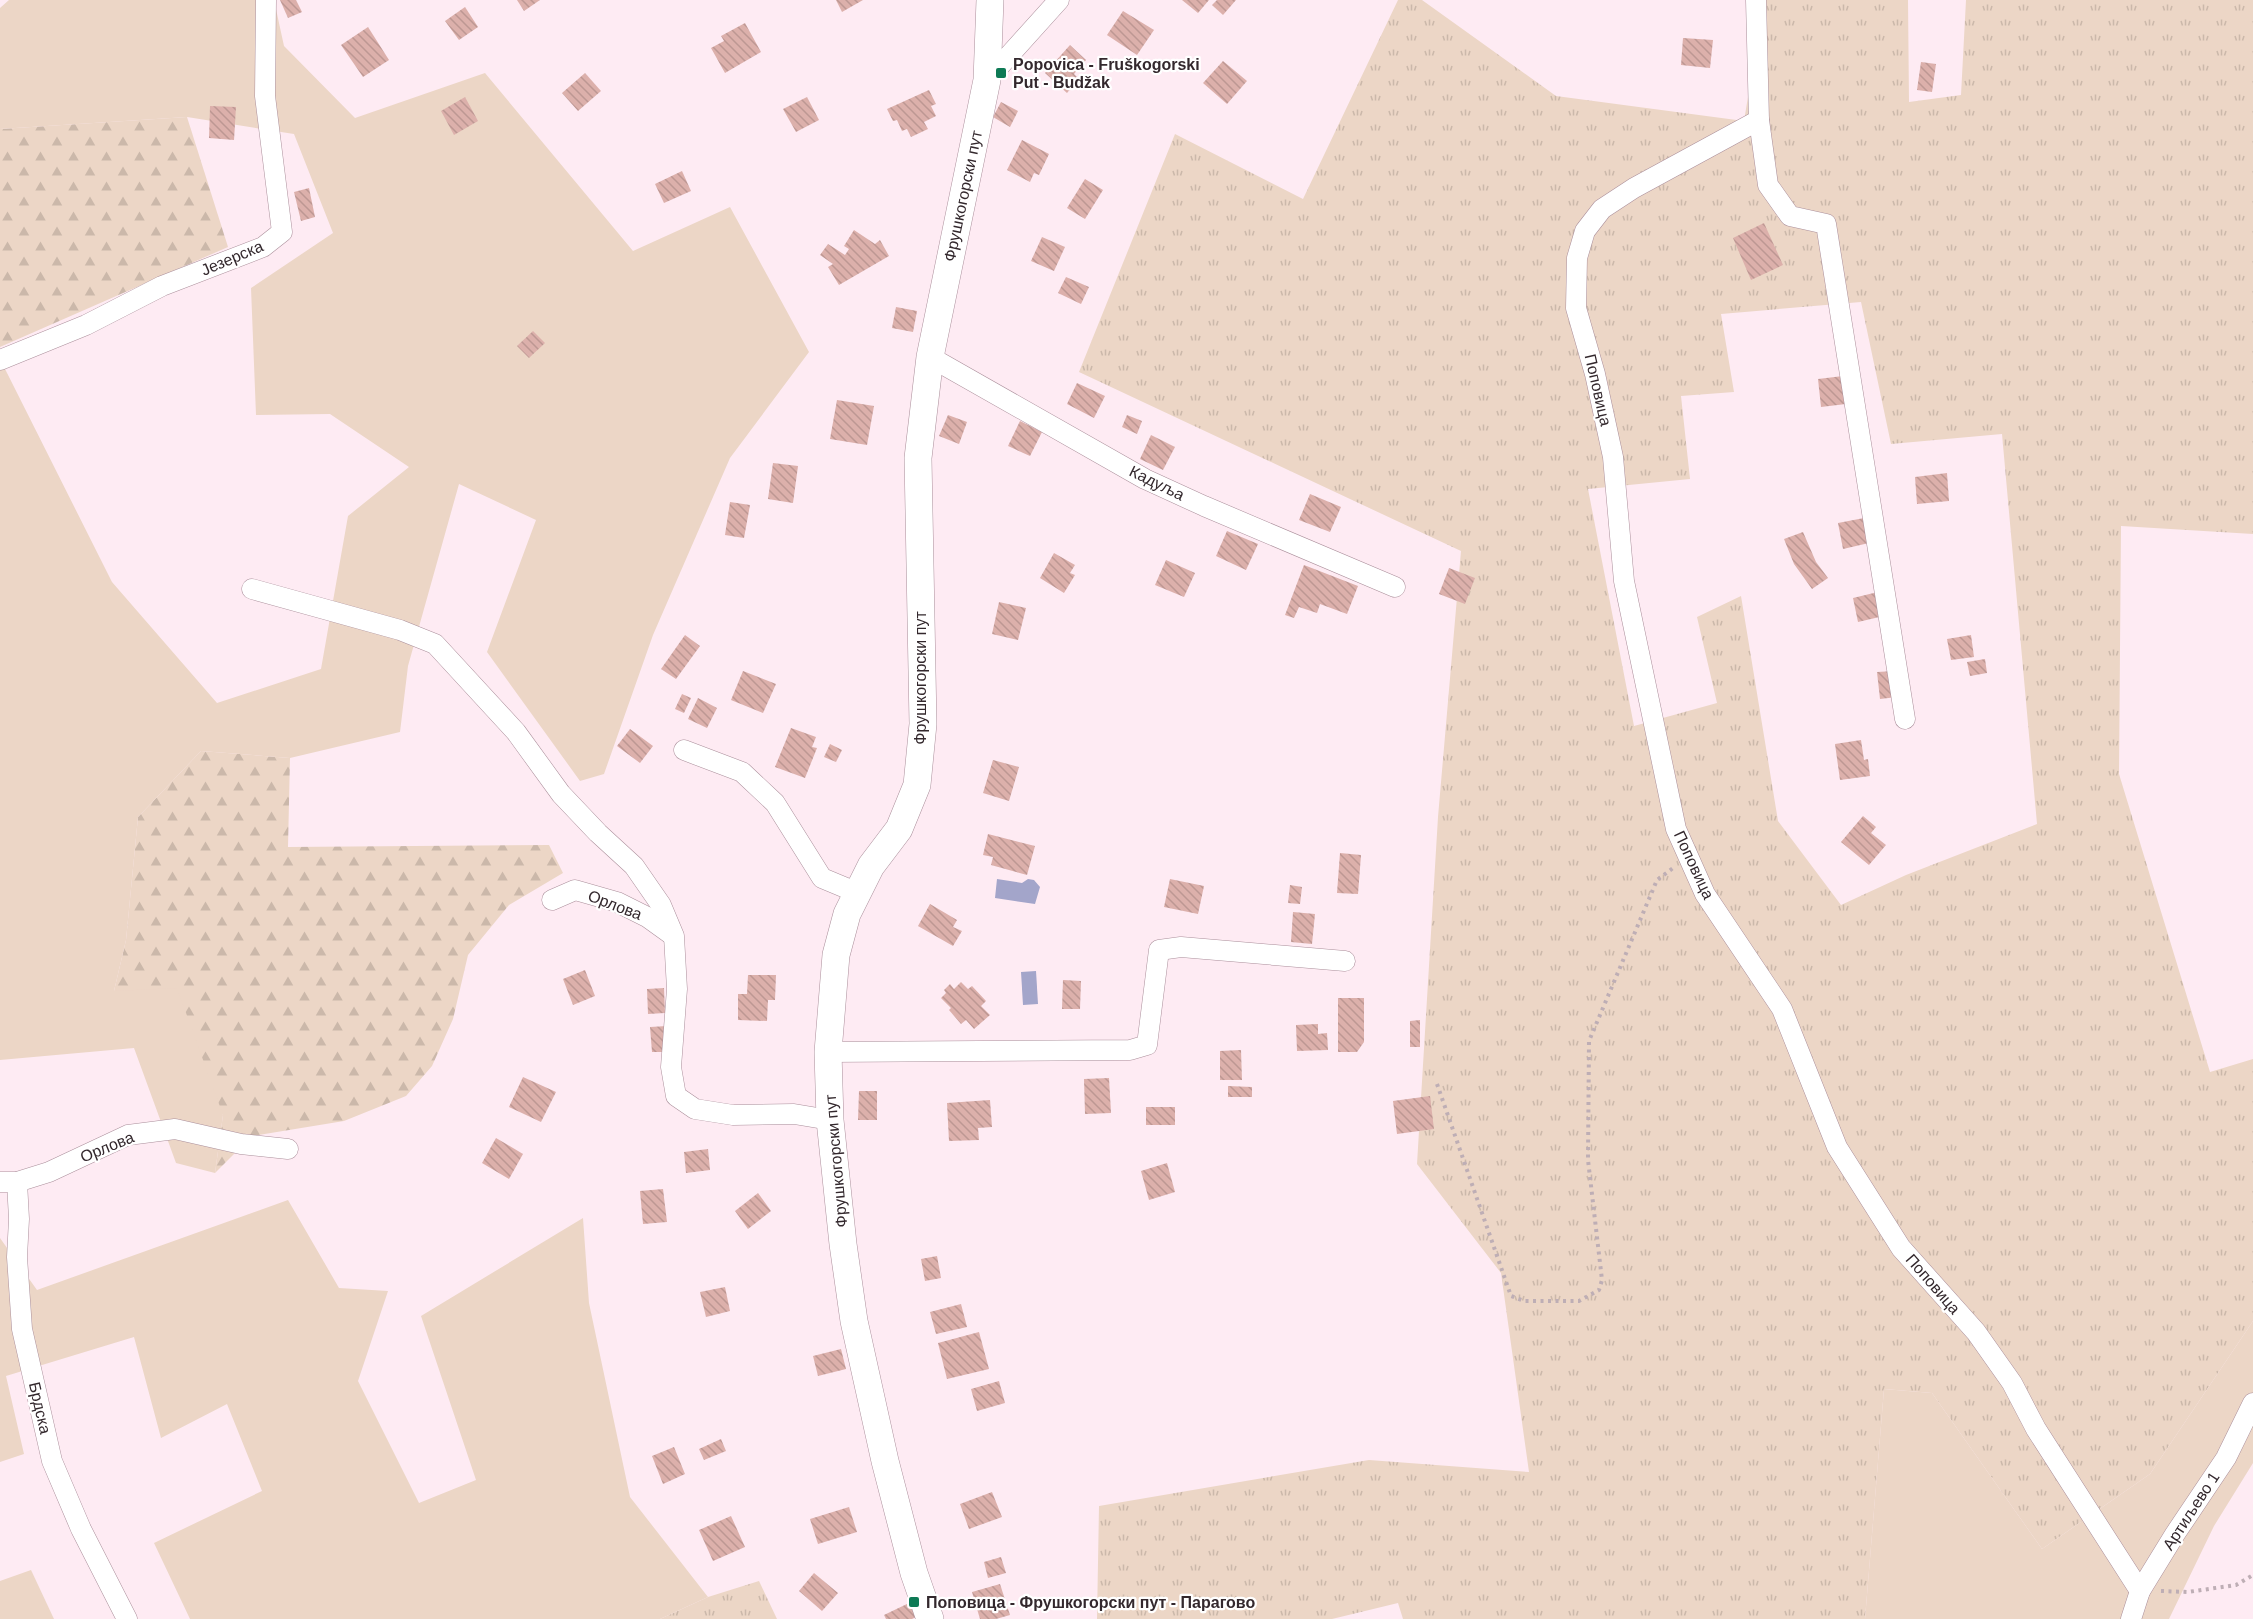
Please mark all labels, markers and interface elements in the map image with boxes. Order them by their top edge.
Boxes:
place label: Popovica - Fruškogorski Put - Budžak [1013,56,1200,91]
marker: Popovica - Fruškogorski Put - Budžak [994,66,1008,80]
street label: Фрушкогорски пут [941,128,985,263]
street label: Језерска [198,237,266,279]
street label: Поповица [1581,352,1615,428]
street label: Кадуља [1127,462,1187,504]
street label: Фрушкогорски пут [912,611,929,745]
street label: Поповица [1671,828,1717,902]
street label: Орлова [586,887,644,923]
street label: Фрушкогорски пут [822,1093,850,1228]
street label: Орлова [78,1129,136,1165]
street label: Поповица [1902,1251,1964,1317]
street label: Брдска [26,1380,54,1436]
street label: Артиљево 1 [2160,1469,2223,1553]
place label: Поповица - Фрушкогорски пут - Парагово [926,1594,1255,1611]
marker: Поповица - Фрушкогорски пут - Парагово [907,1595,921,1609]

